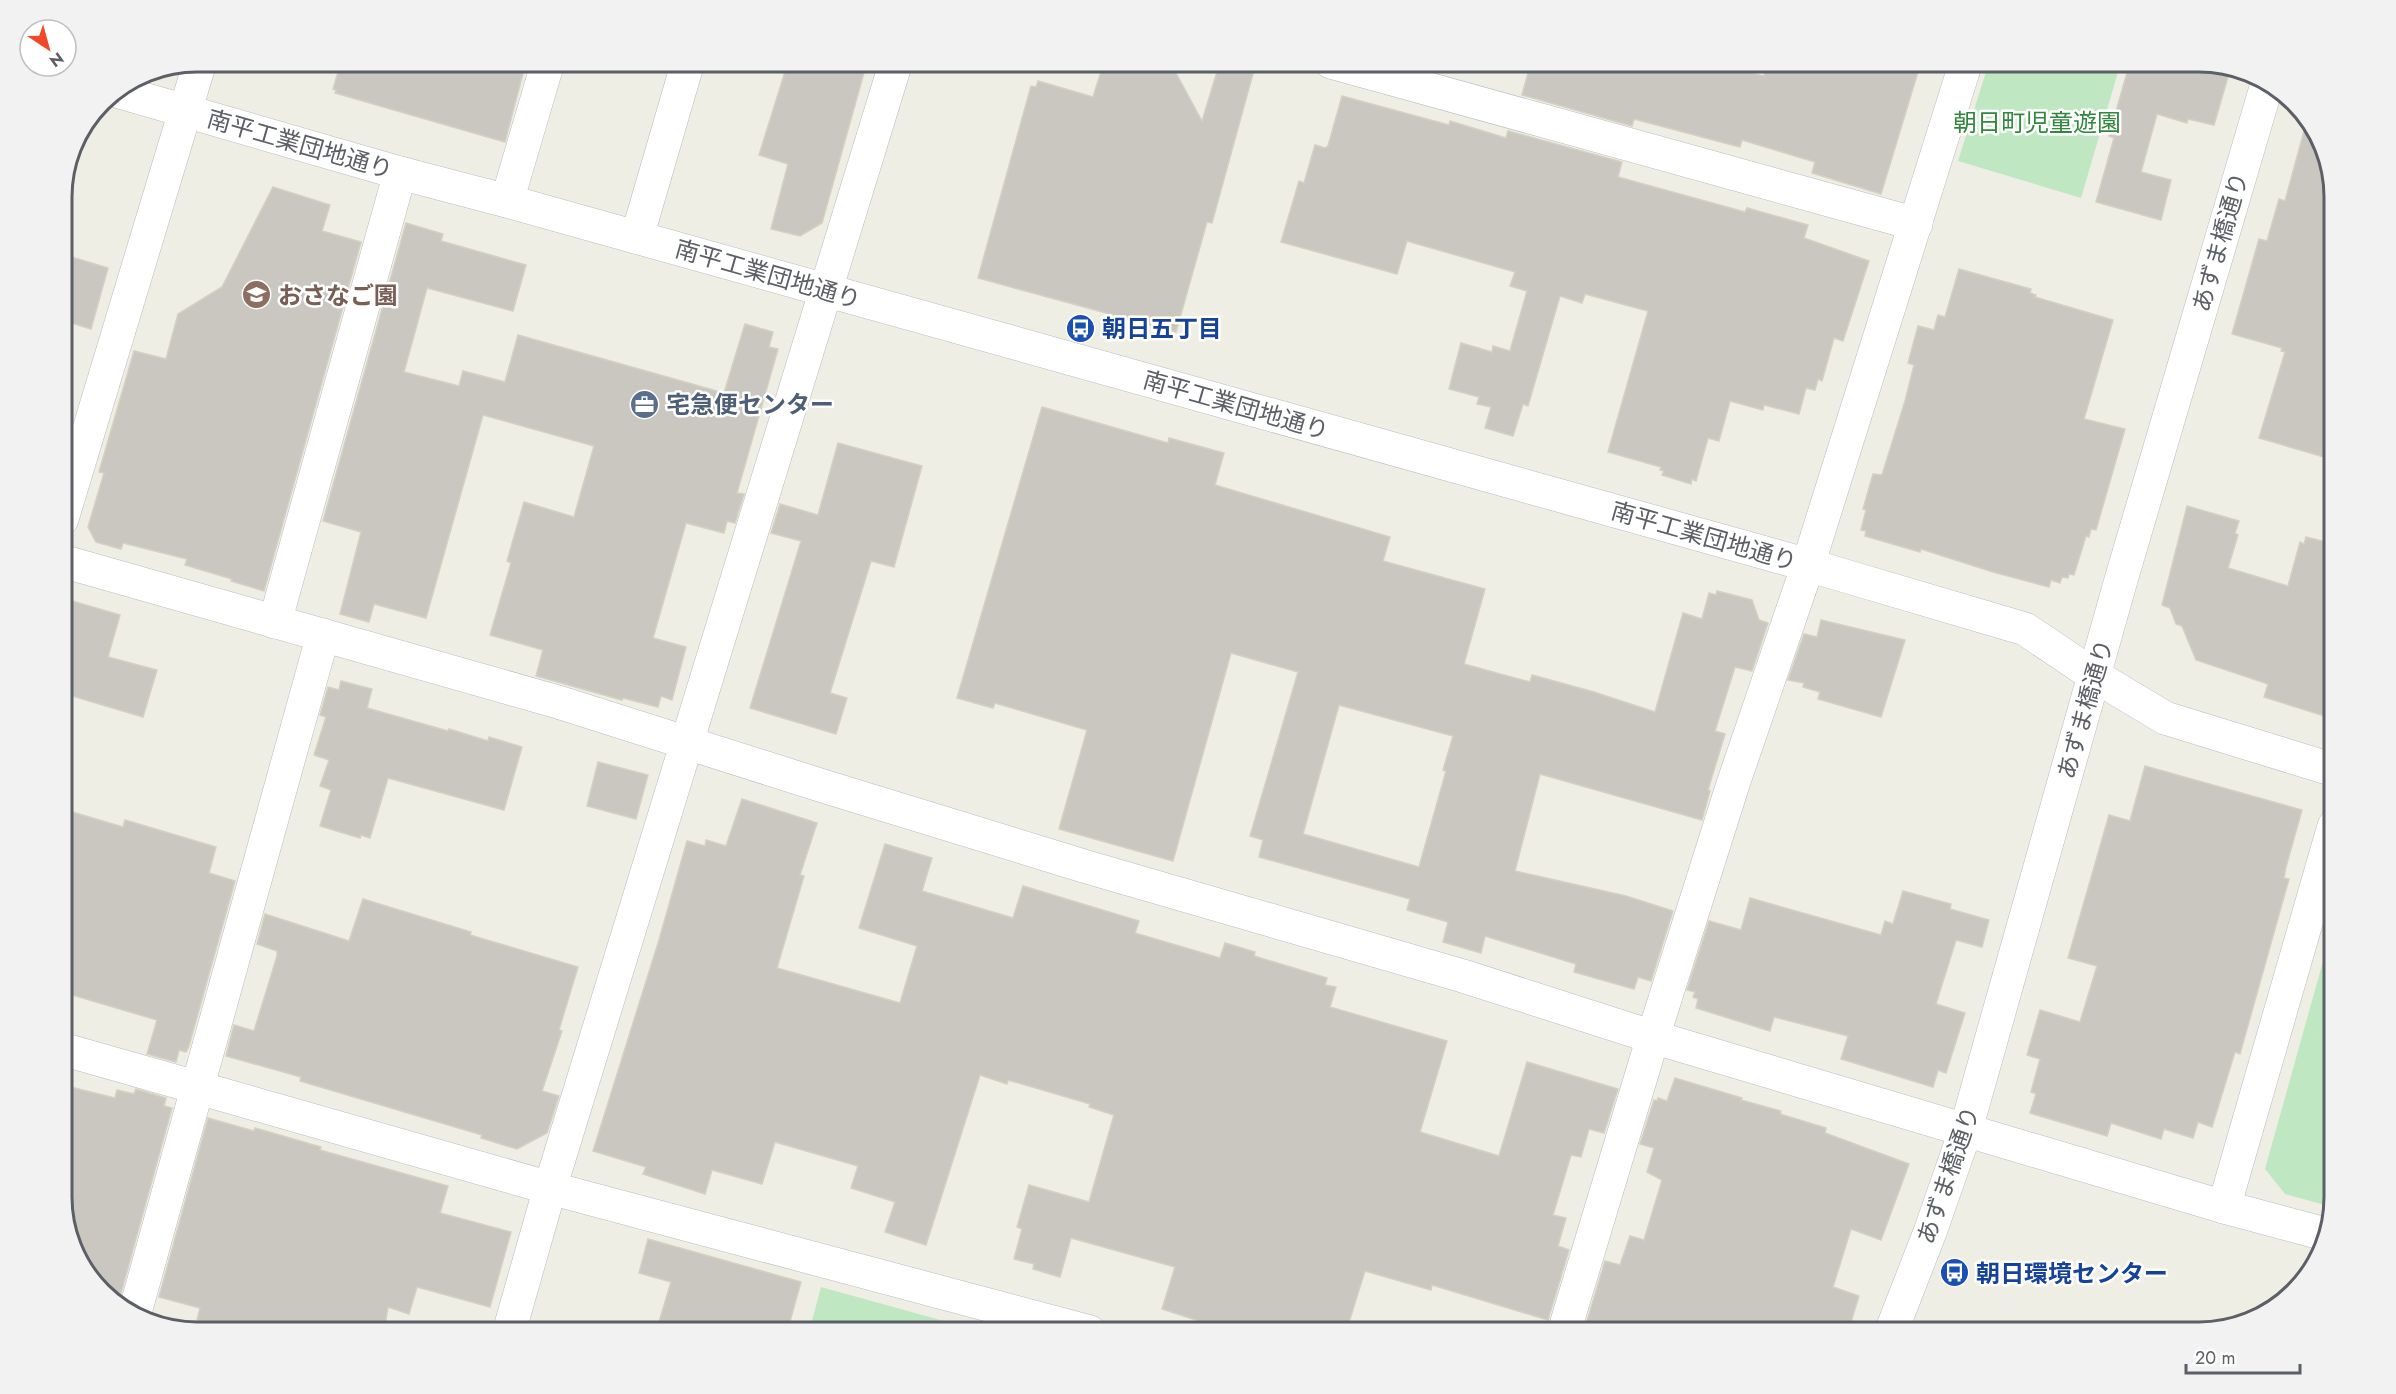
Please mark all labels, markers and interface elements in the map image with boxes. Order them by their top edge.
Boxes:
north arrow [18,18,78,78]
text: N [45,47,68,73]
street label: 南平工業団地通り [203,101,397,187]
park label: 朝日町児童遊園 [1953,105,2121,140]
street label: あずま橋通り [2183,168,2257,316]
street label: 南平工業団地通り [671,231,865,317]
place label: おさなご園 [278,278,398,313]
school or university icon: おさなご園 [241,279,273,311]
place label: 朝日五丁目 [1102,311,1222,346]
bus stop icon: 朝日五丁目 [1065,312,1097,344]
street label: 南平工業団地通り [1139,362,1333,448]
place label: 宅急便センター [666,387,834,422]
office icon: 宅急便センター [629,388,661,420]
street label: 南平工業団地通り [1607,493,1801,579]
street label: あずま橋通り [2048,635,2122,783]
street label: あずま橋通り [1908,1101,1988,1249]
place label: 朝日環境センター [1976,1256,2168,1291]
bus stop icon: 朝日環境センター [1939,1257,1971,1289]
scale bar [2186,1337,2300,1375]
text: 20 m [2195,1345,2235,1371]

